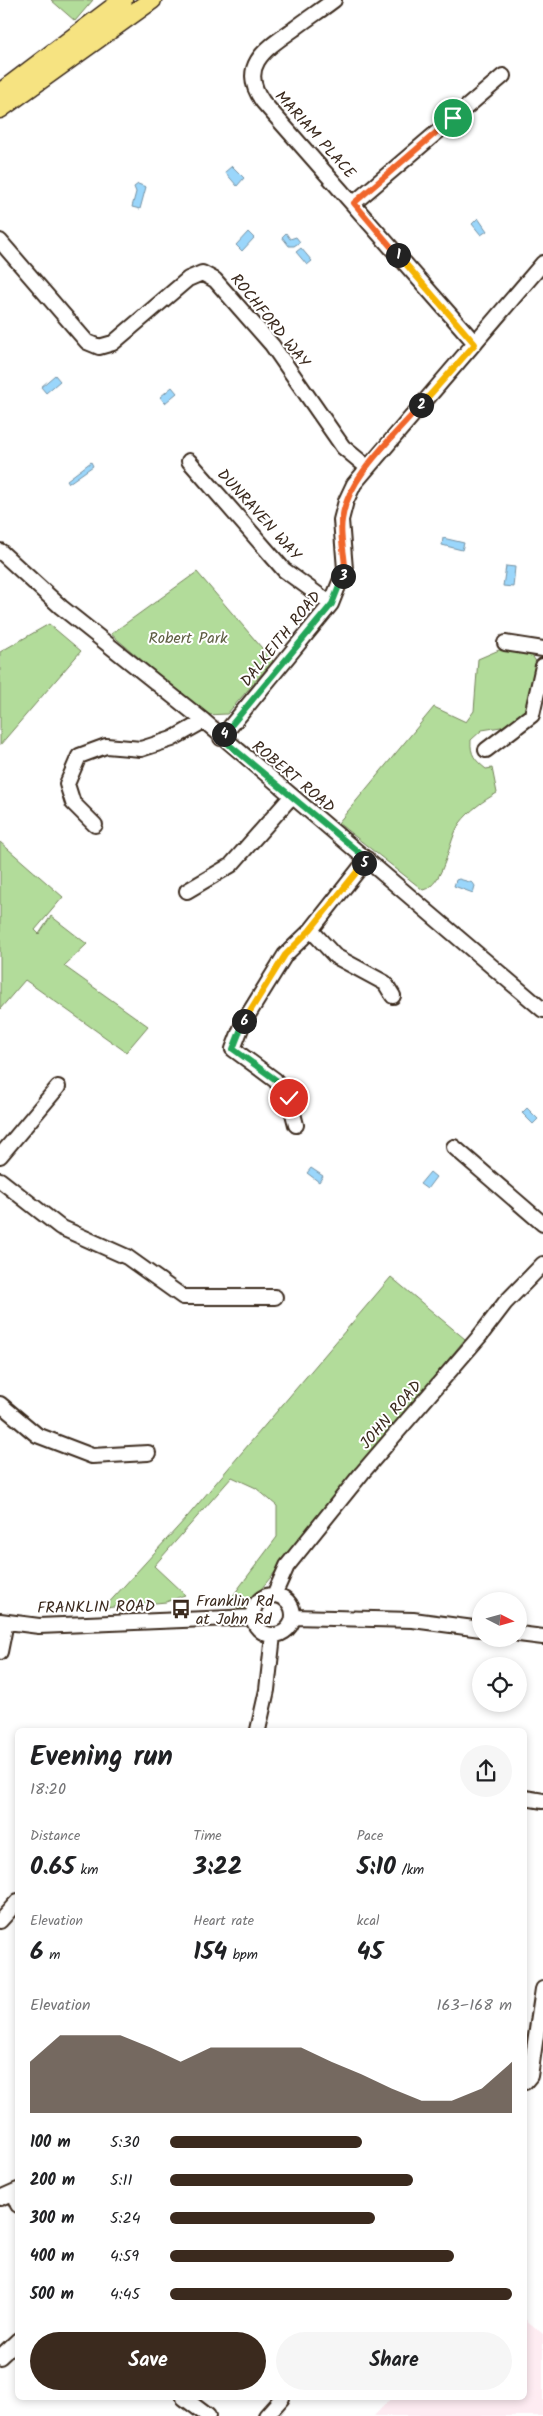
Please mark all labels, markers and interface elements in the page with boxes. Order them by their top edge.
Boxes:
street label: MARIAM PLACE [268,85,362,185]
pin [432,97,474,139]
icon: arrive [439,104,467,132]
pin: 1 [386,242,410,268]
text: 1 [396,244,401,266]
street label: ROCHFORD WAY [224,268,316,374]
pin: 2 [408,392,434,418]
text: 2 [417,394,426,416]
street label: DUNRAVEN WAY [211,463,308,567]
pin: 3 [330,564,356,588]
text: 3 [340,565,347,587]
street label: DALKEITH ROAD [234,585,328,692]
park label: Robert Park [148,626,228,651]
pin: 4 [212,722,236,746]
text: 4 [221,723,228,745]
street label: ROBERT ROAD [246,735,340,820]
pin: 5 [352,850,376,876]
text: 5 [361,852,368,874]
pin: 6 [232,1008,256,1034]
text: 6 [241,1010,248,1032]
pin [268,1077,310,1119]
icon: check [275,1084,303,1112]
street label: JOHN ROAD [354,1375,428,1455]
place label: Franklin Rd at John Rd [196,1589,274,1632]
north arrow [472,1592,528,1648]
map controls [472,1592,527,1712]
street label: FRANKLIN ROAD [37,1594,155,1621]
bus stop icon: Franklin Rd at John Rd [170,1598,192,1620]
button: locate [472,1657,527,1712]
text: Evening run [30,1735,173,1780]
button: share [460,1745,512,1797]
text: 18:20 [30,1777,66,1802]
text: Distance [30,1825,80,1847]
text: Time [193,1825,222,1847]
text: Pace [357,1825,383,1847]
text: 0.65 [30,1847,75,1887]
text: 3:22 [193,1847,242,1887]
text: 5:10 [357,1847,396,1887]
text: km [75,1859,98,1881]
text: /km [396,1859,424,1881]
text: Elevation [30,1910,83,1932]
text: Heart rate [193,1910,254,1932]
text: kcal [357,1910,379,1932]
text: 6 [30,1932,44,1972]
text: 154 [193,1932,227,1972]
text: 45 [357,1932,383,1972]
text: m [44,1944,60,1966]
text: bpm [227,1944,258,1966]
text: Elevation [30,1993,91,2018]
text: 163–168 m [436,1993,512,2018]
text: 100 m [30,2130,71,2155]
text: 5:30 [110,2130,140,2155]
text: 200 m [30,2168,75,2193]
text: 5:11 [110,2168,133,2193]
text: 300 m [30,2206,74,2231]
text: 5:24 [110,2206,141,2231]
text: 400 m [30,2244,74,2269]
text: 4:59 [110,2244,139,2269]
text: 500 m [30,2282,74,2307]
text: 4:45 [110,2282,140,2307]
button: Save [30,2332,266,2390]
button: Share [276,2332,512,2390]

